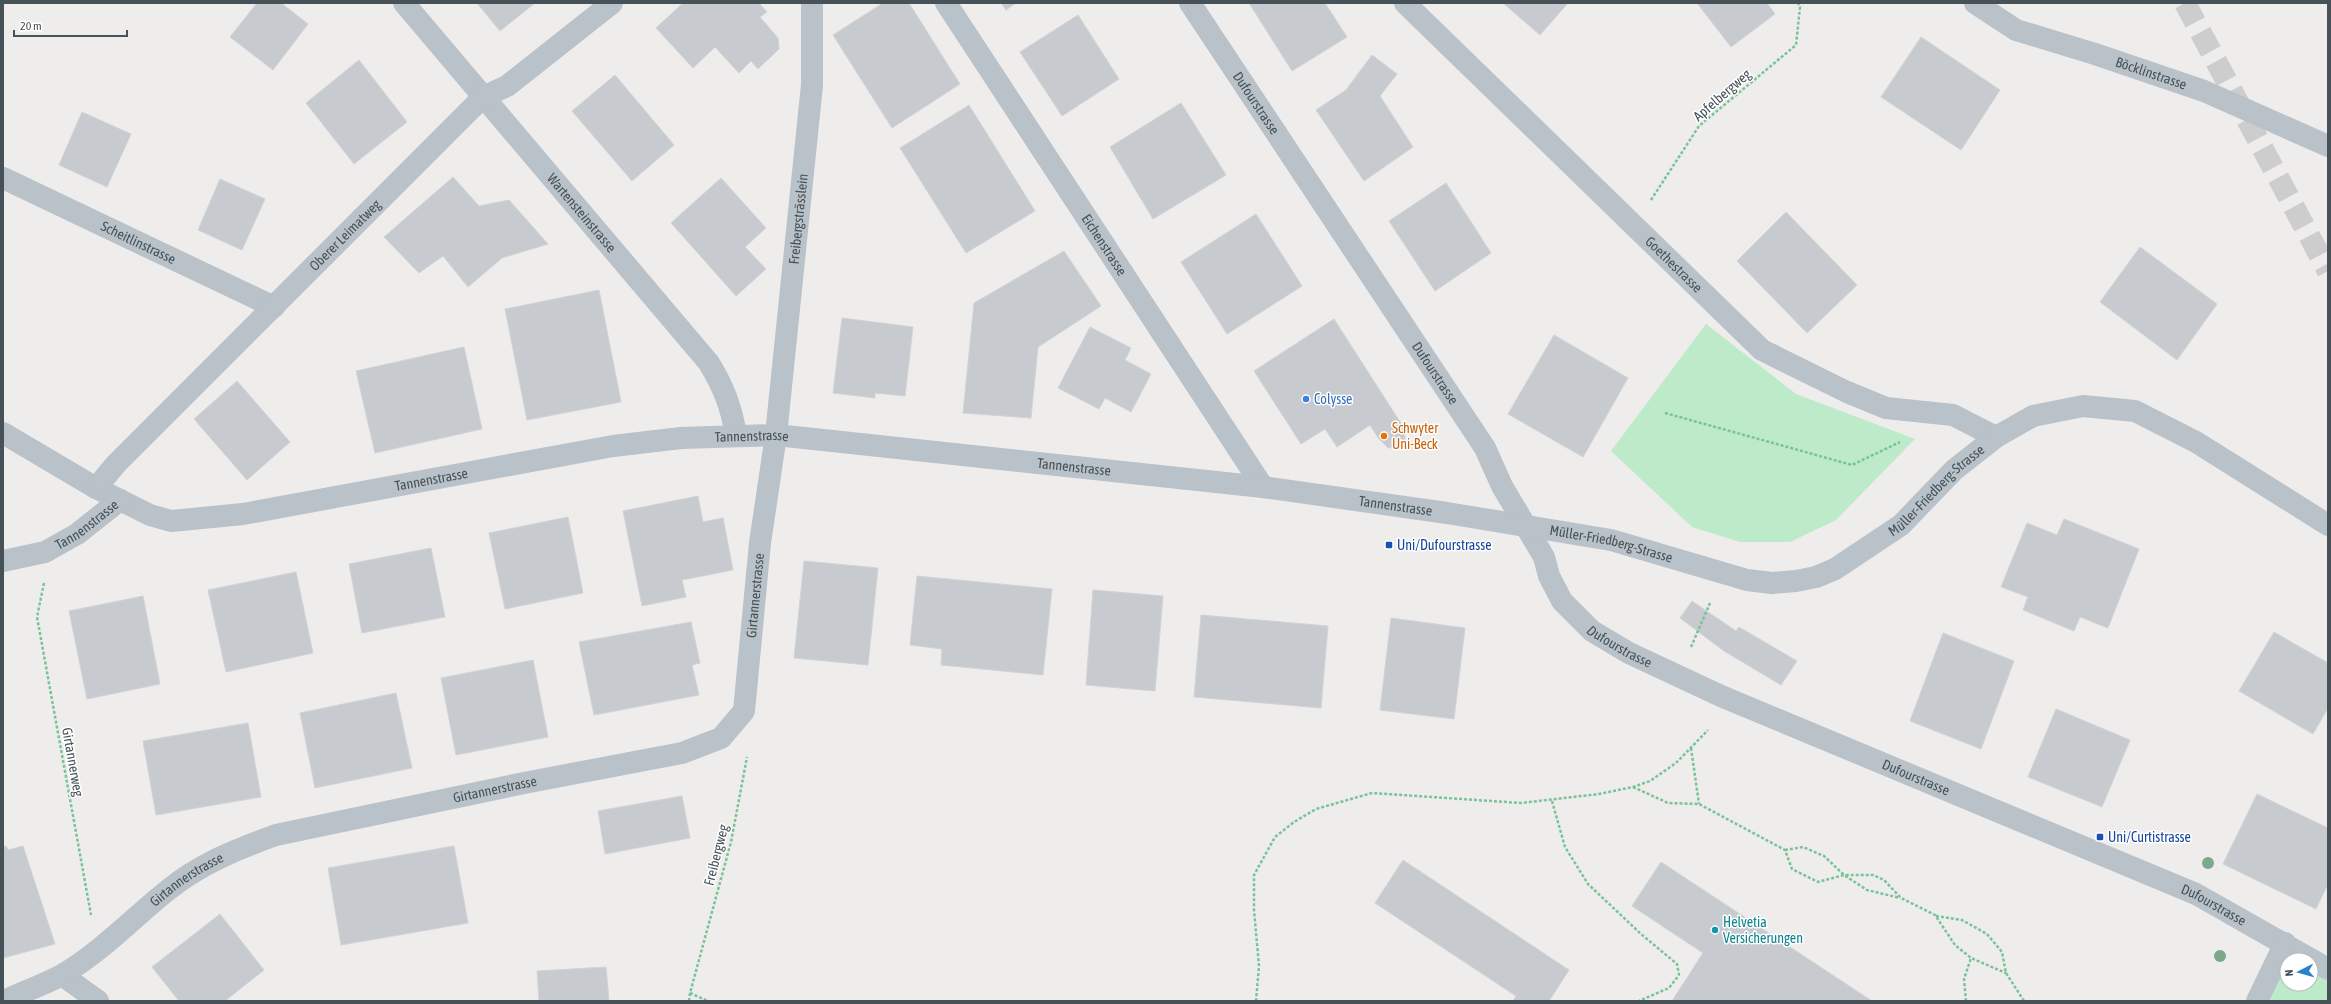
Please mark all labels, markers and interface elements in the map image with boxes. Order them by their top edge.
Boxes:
scale bar [14,12,127,38]
text: 20 m [20,19,42,33]
street label: Böcklinstrasse [2114,54,2189,93]
street label: Apfelbergweg [1690,66,1754,124]
street label: Dufourstrasse [1230,69,1283,137]
street label: Wartensteinstrasse [544,170,620,255]
street label: Freibergsträsslein [786,173,811,265]
street label: Oberer Leimatweg [306,196,384,274]
street label: Eichenstrasse [1078,211,1130,278]
street label: Scheitlinstrasse [98,218,178,267]
street label: Goethestrasse [1642,233,1706,296]
street label: Dufourstrasse [1409,339,1462,407]
place label: Colysse [1314,391,1352,407]
marker: Colysse [1301,394,1311,404]
place label: Schwyter Uni-Beck [1392,420,1439,452]
street label: Tannenstrasse [714,427,790,445]
marker: Schwyter Uni-Beck [1379,431,1389,441]
street label: Müller-Friedberg-Strasse [1885,441,1987,539]
street label: Tannenstrasse [1036,455,1112,479]
street label: Tannenstrasse [393,465,469,494]
street label: Tannenstrasse [1358,493,1433,519]
street label: Tannenstrasse [52,496,121,553]
street label: Müller-Friedberg-Strasse [1548,522,1675,566]
place label: Uni/Dufourstrasse [1397,537,1492,553]
marker: Uni/Dufourstrasse [1384,540,1394,550]
street label: Girtannerstrasse [743,552,767,638]
street label: Dufourstrasse [1583,622,1655,671]
street label: Girtannerweg [59,726,87,798]
street label: Dufourstrasse [1880,756,1952,798]
street label: Girtannerstrasse [452,773,538,806]
street label: Freibergweg [701,823,731,887]
place label: Uni/Curtistrasse [2108,829,2191,845]
marker: Uni/Curtistrasse [2095,832,2105,842]
street label: Girtannerstrasse [147,849,226,910]
street label: Dufourstrasse [2179,881,2249,929]
place label: Helvetia Versicherungen [1723,914,1803,946]
marker: Helvetia Versicherungen [1710,925,1720,935]
north arrow [2279,952,2319,992]
text: N [2283,969,2295,977]

